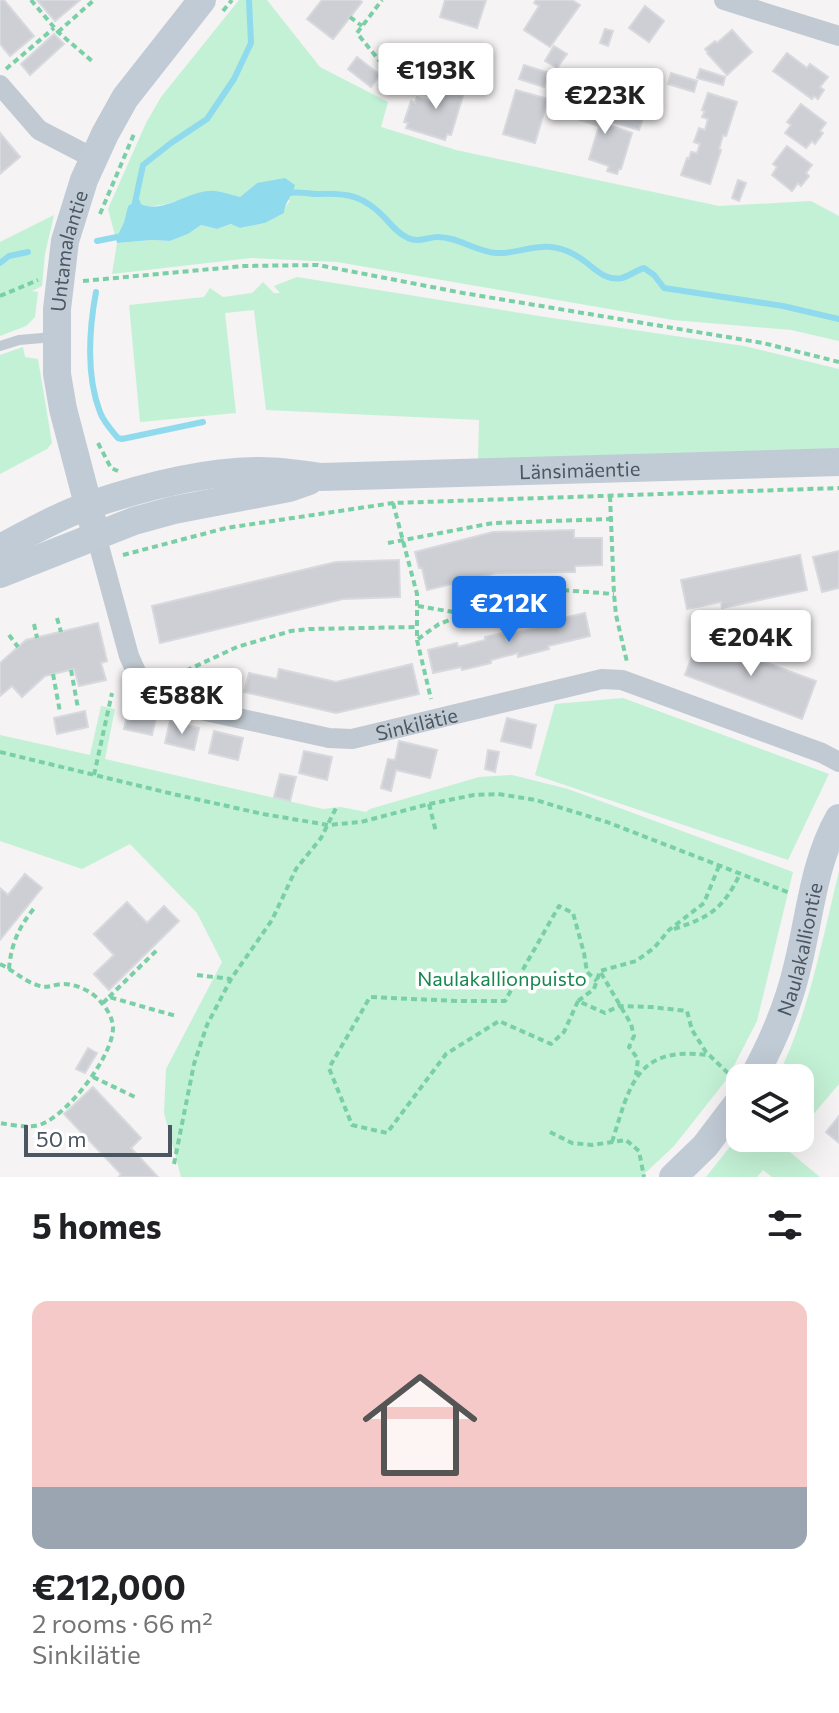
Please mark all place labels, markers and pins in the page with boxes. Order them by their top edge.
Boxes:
pin: €193K [380,43,492,111]
pin: €223K [549,68,661,136]
pin: €212K [453,576,565,644]
pin: €204K [695,610,807,678]
pin: €588K [126,668,238,736]

